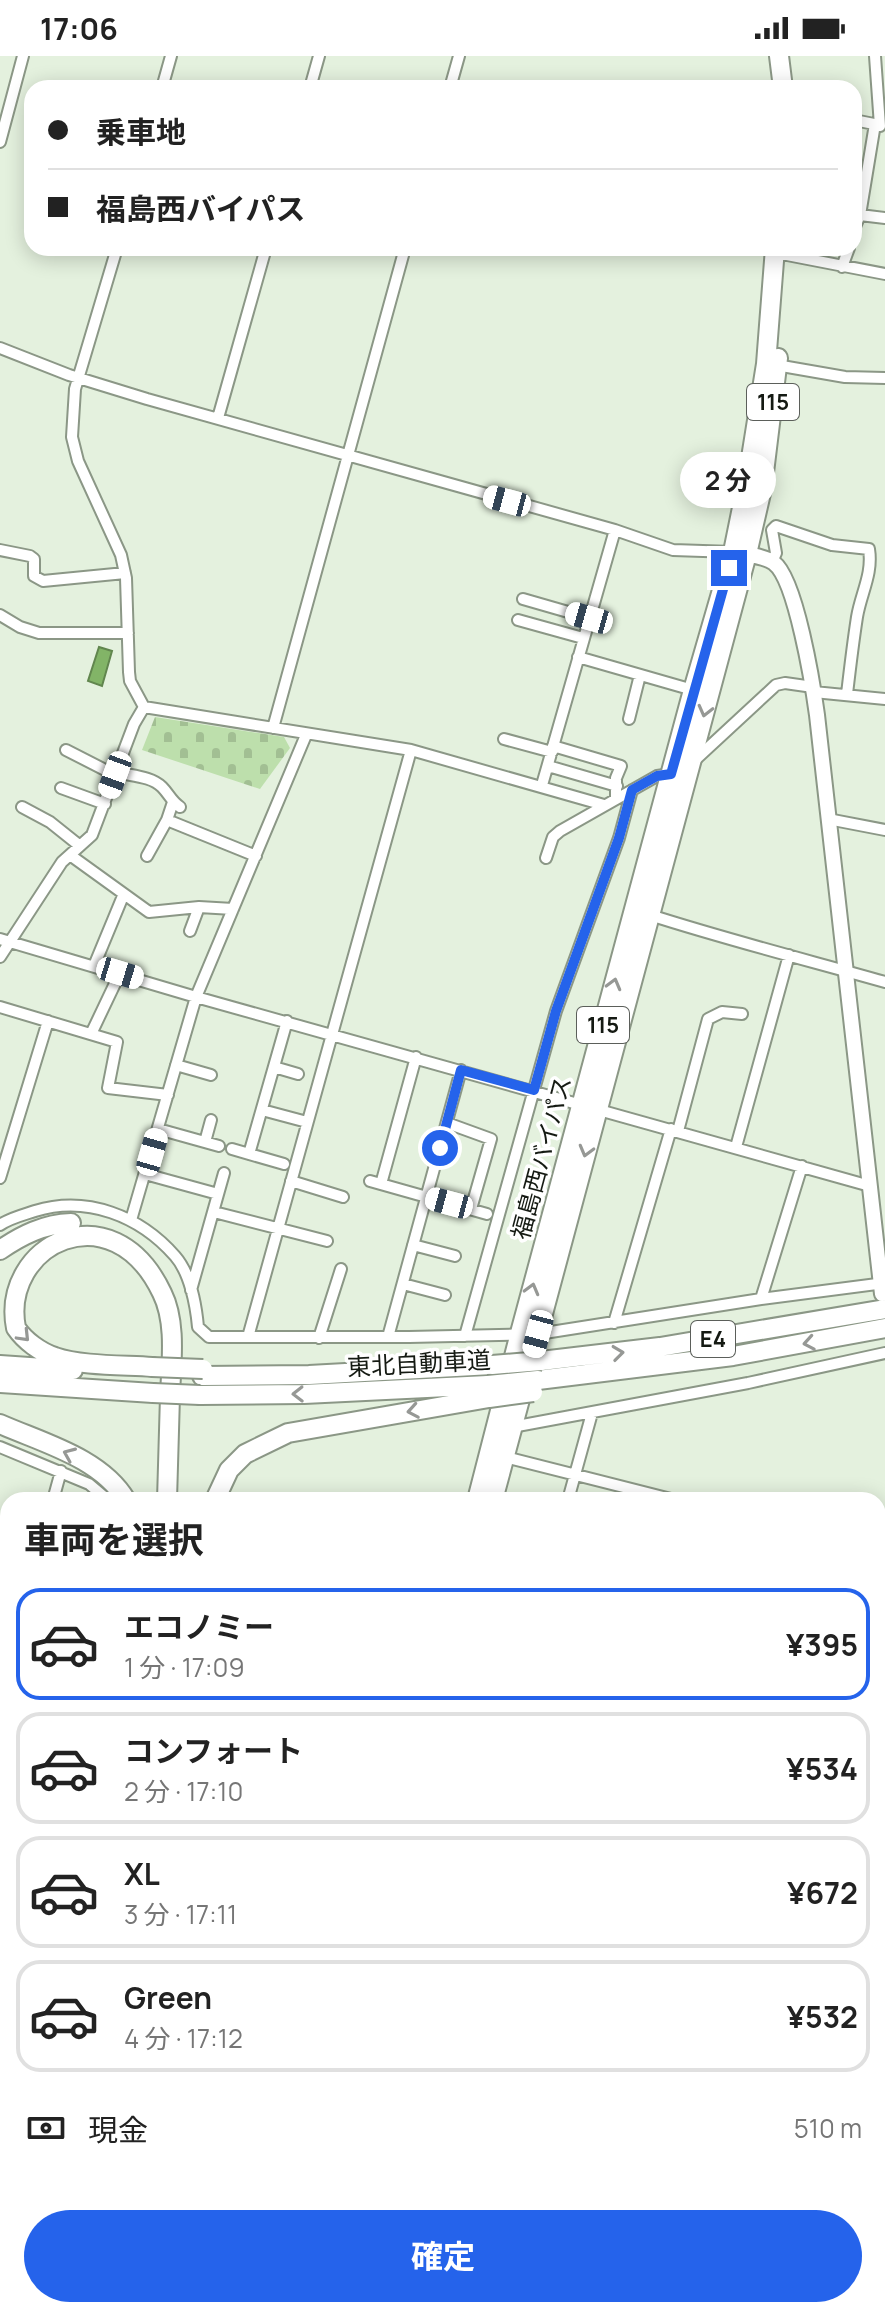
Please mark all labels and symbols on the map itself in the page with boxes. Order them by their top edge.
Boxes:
road number: 115 [747,384,799,420]
callout: 2 分 [681,452,777,508]
car [481,483,533,519]
route end [711,550,747,586]
car [563,600,615,636]
one-way arrow [698,704,715,717]
car [96,748,134,802]
car [94,955,146,991]
one-way arrow [605,977,622,991]
road number: 115 [577,1007,629,1043]
street label: 福島西バイパス [503,1072,578,1243]
car [134,1126,170,1178]
route start [422,1130,458,1166]
one-way arrow [579,1144,596,1158]
car [423,1185,475,1221]
one-way arrow [522,1282,539,1296]
car [520,1308,556,1360]
road number: E4 [691,1321,735,1357]
one-way arrow [15,1327,30,1341]
one-way arrow [803,1333,816,1350]
street label: 東北自動車道 [346,1342,492,1383]
one-way arrow [611,1345,625,1362]
one-way arrow [291,1385,304,1402]
one-way arrow [406,1402,419,1419]
one-way arrow [63,1447,77,1463]

